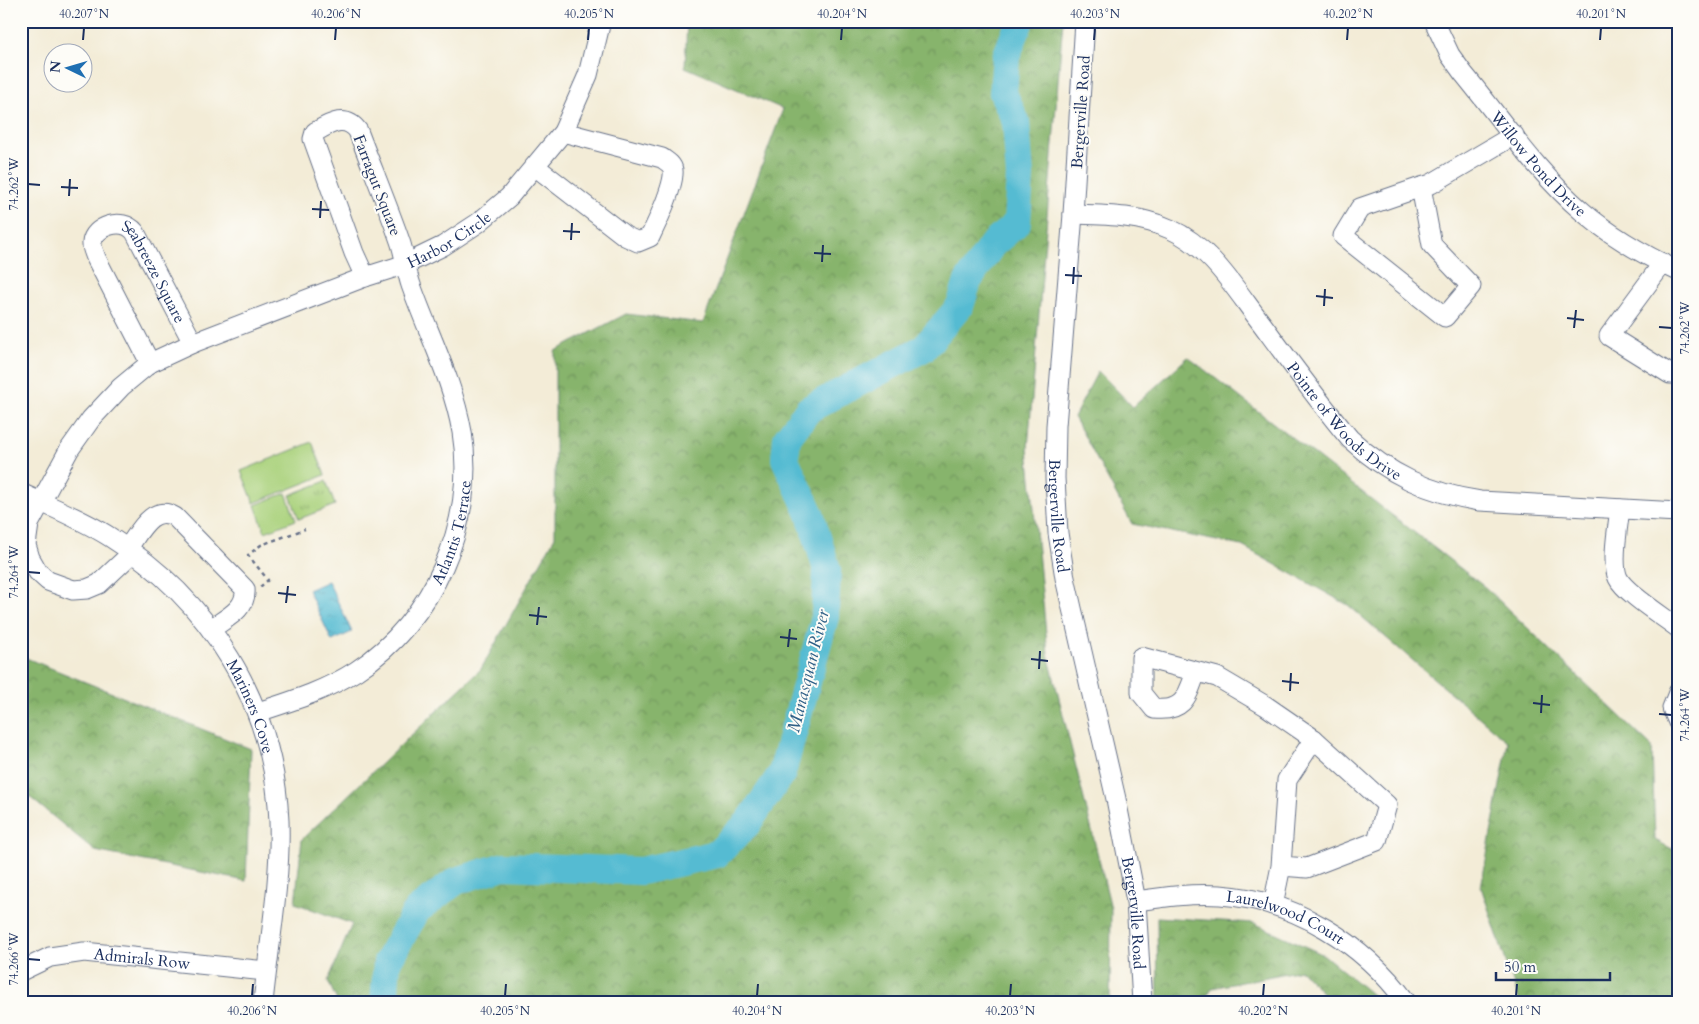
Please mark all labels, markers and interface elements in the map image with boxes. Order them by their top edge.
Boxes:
text: 40.207°N [59,6,110,22]
text: 40.206°N [311,6,362,22]
text: 40.205°N [564,6,615,22]
text: 40.204°N [817,6,868,22]
text: 40.203°N [1070,6,1121,22]
text: 40.202°N [1323,6,1374,22]
text: 40.201°N [1576,6,1627,22]
north arrow [42,42,92,92]
street label: Bergerville Road [1066,54,1096,169]
text: N [46,60,66,74]
street label: Willow Pond Drive [1484,106,1591,222]
street label: Farragut Square [348,131,407,239]
text: 74.262°W [6,157,22,211]
street label: Harbor Circle [403,206,496,274]
street label: Seabreeze Square [118,215,191,327]
text: 74.262°W [1677,301,1693,355]
street label: Pointe of Woods Drive [1282,358,1405,486]
street label: Bergerville Road [1043,459,1074,574]
street label: Atlantis Terrace [426,480,477,589]
text: 74.264°W [6,545,22,599]
water label: Manasquan River [781,606,836,735]
street label: Mariners Cove [221,655,279,756]
text: 74.264°W [1677,688,1693,742]
street label: Bergerville Road [1116,855,1150,970]
street label: Laurelwood Court [1225,886,1349,950]
text: 74.266°W [6,932,22,986]
street label: Admirals Row [93,943,192,975]
scale bar [1496,949,1610,981]
text: 50 m [1504,957,1536,977]
text: 40.206°N [227,1003,278,1019]
text: 40.205°N [480,1003,531,1019]
text: 40.204°N [732,1003,783,1019]
text: 40.203°N [985,1003,1036,1019]
text: 40.202°N [1238,1003,1289,1019]
text: 40.201°N [1491,1003,1542,1019]

